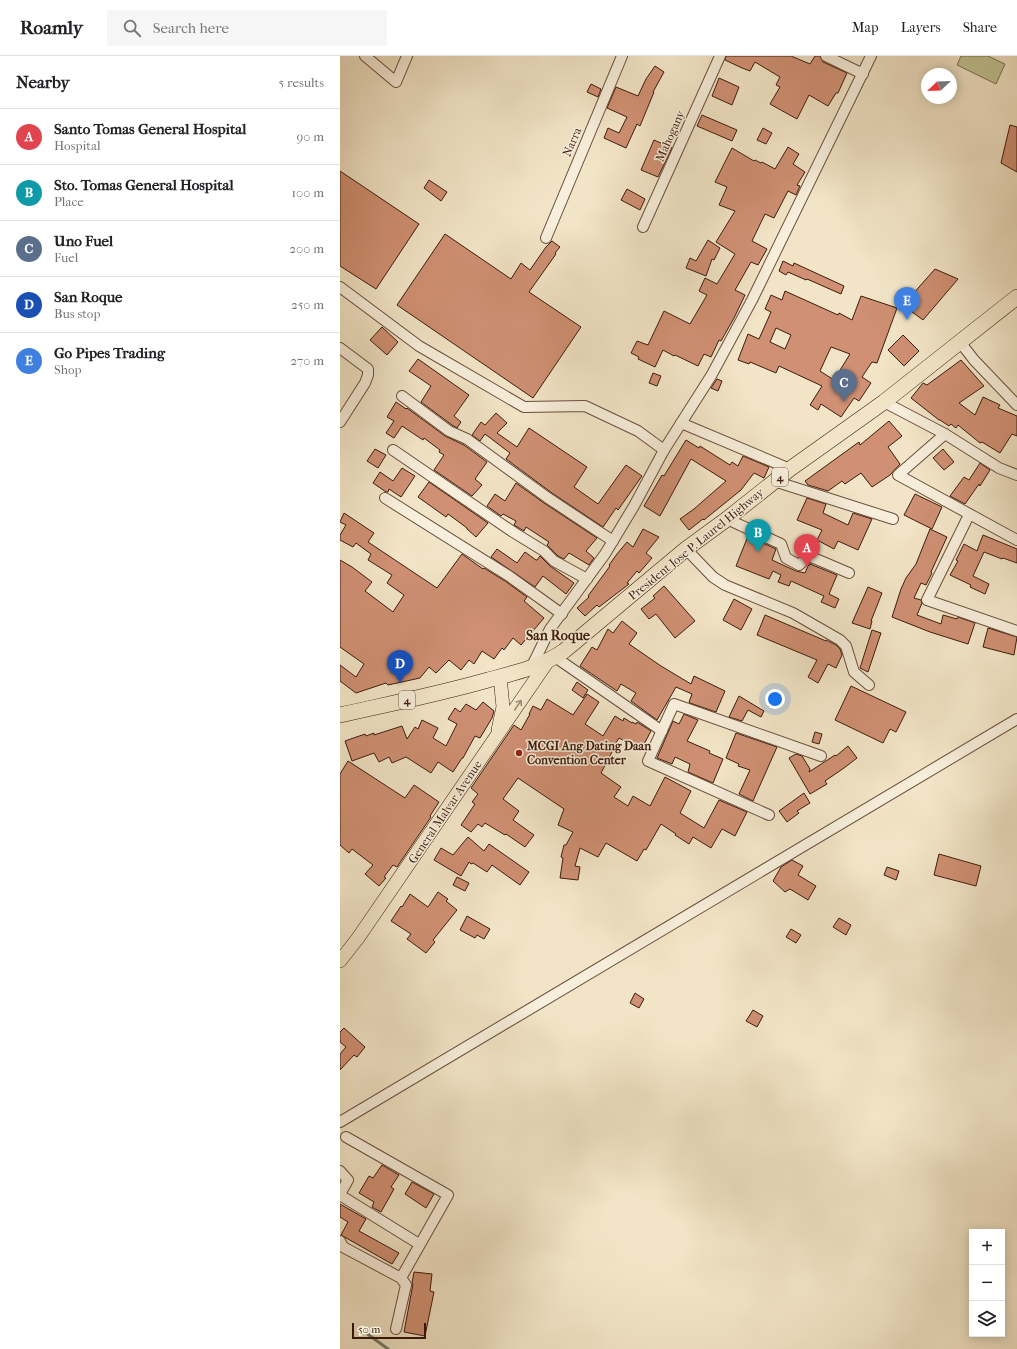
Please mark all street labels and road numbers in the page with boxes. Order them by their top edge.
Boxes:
street label: Mahogany [653,108,688,164]
street label: Narra [560,125,585,159]
road number: 4 [772,468,788,486]
street label: President Jose P. Laurel Highway [626,485,767,603]
road number: 4 [399,691,415,709]
street label: General Malvar Avenue [405,758,485,866]

